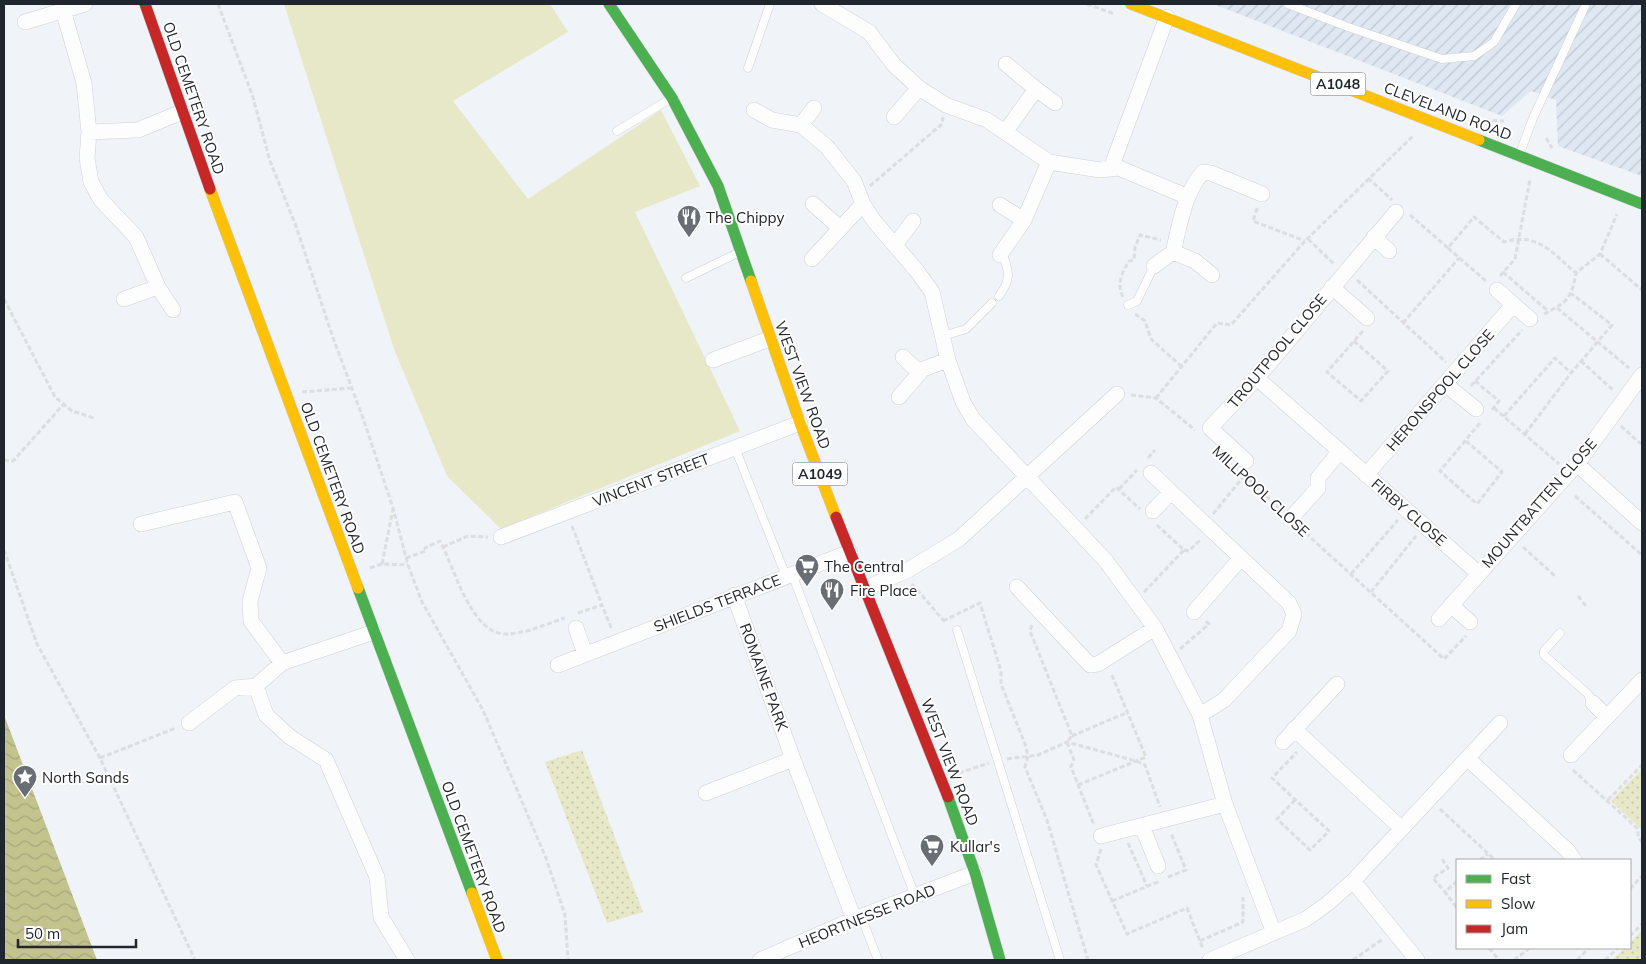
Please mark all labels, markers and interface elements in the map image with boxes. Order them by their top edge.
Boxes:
street label: OLD CEMETERY ROAD [159,19,229,177]
road number: A1048 [1310,72,1366,96]
street label: CLEVELAND ROAD [1381,78,1515,144]
restaurant icon: The Chippy [676,204,702,238]
place label: The Chippy [706,208,784,227]
street label: TROUTPOOL CLOSE [1224,290,1331,412]
street label: WEST VIEW ROAD [771,318,835,452]
street label: HERONSPOOL CLOSE [1382,325,1498,455]
street label: OLD CEMETERY ROAD [297,399,369,557]
street label: MOUNTBATTEN CLOSE [1478,434,1601,572]
street label: MILLPOOL CLOSE [1209,441,1314,541]
street label: VINCENT STREET [590,449,712,511]
road number: A1049 [792,462,848,486]
street label: FIRBY CLOSE [1368,474,1451,550]
supermarket icon: The Central [794,553,820,587]
place label: The Central [824,557,904,576]
street label: SHIELDS TERRACE [651,570,783,636]
restaurant icon: Fire Place [819,577,845,611]
place label: Fire Place [850,581,917,600]
street label: ROMAINE PARK [736,621,792,734]
street label: WEST VIEW ROAD [917,696,983,828]
place icon: North Sands [12,764,38,798]
place label: North Sands [42,768,129,787]
street label: OLD CEMETERY ROAD [438,778,510,936]
supermarket icon: Kullar's [919,833,945,867]
place label: Kullar's [950,837,1000,856]
legend [1456,859,1631,949]
text: Fast [1501,869,1531,888]
street label: HEORTNESSE ROAD [796,880,938,952]
text: Slow [1501,894,1535,913]
scale bar [18,916,135,948]
text: Jam [1501,919,1528,938]
text: 50 m [25,924,60,943]

